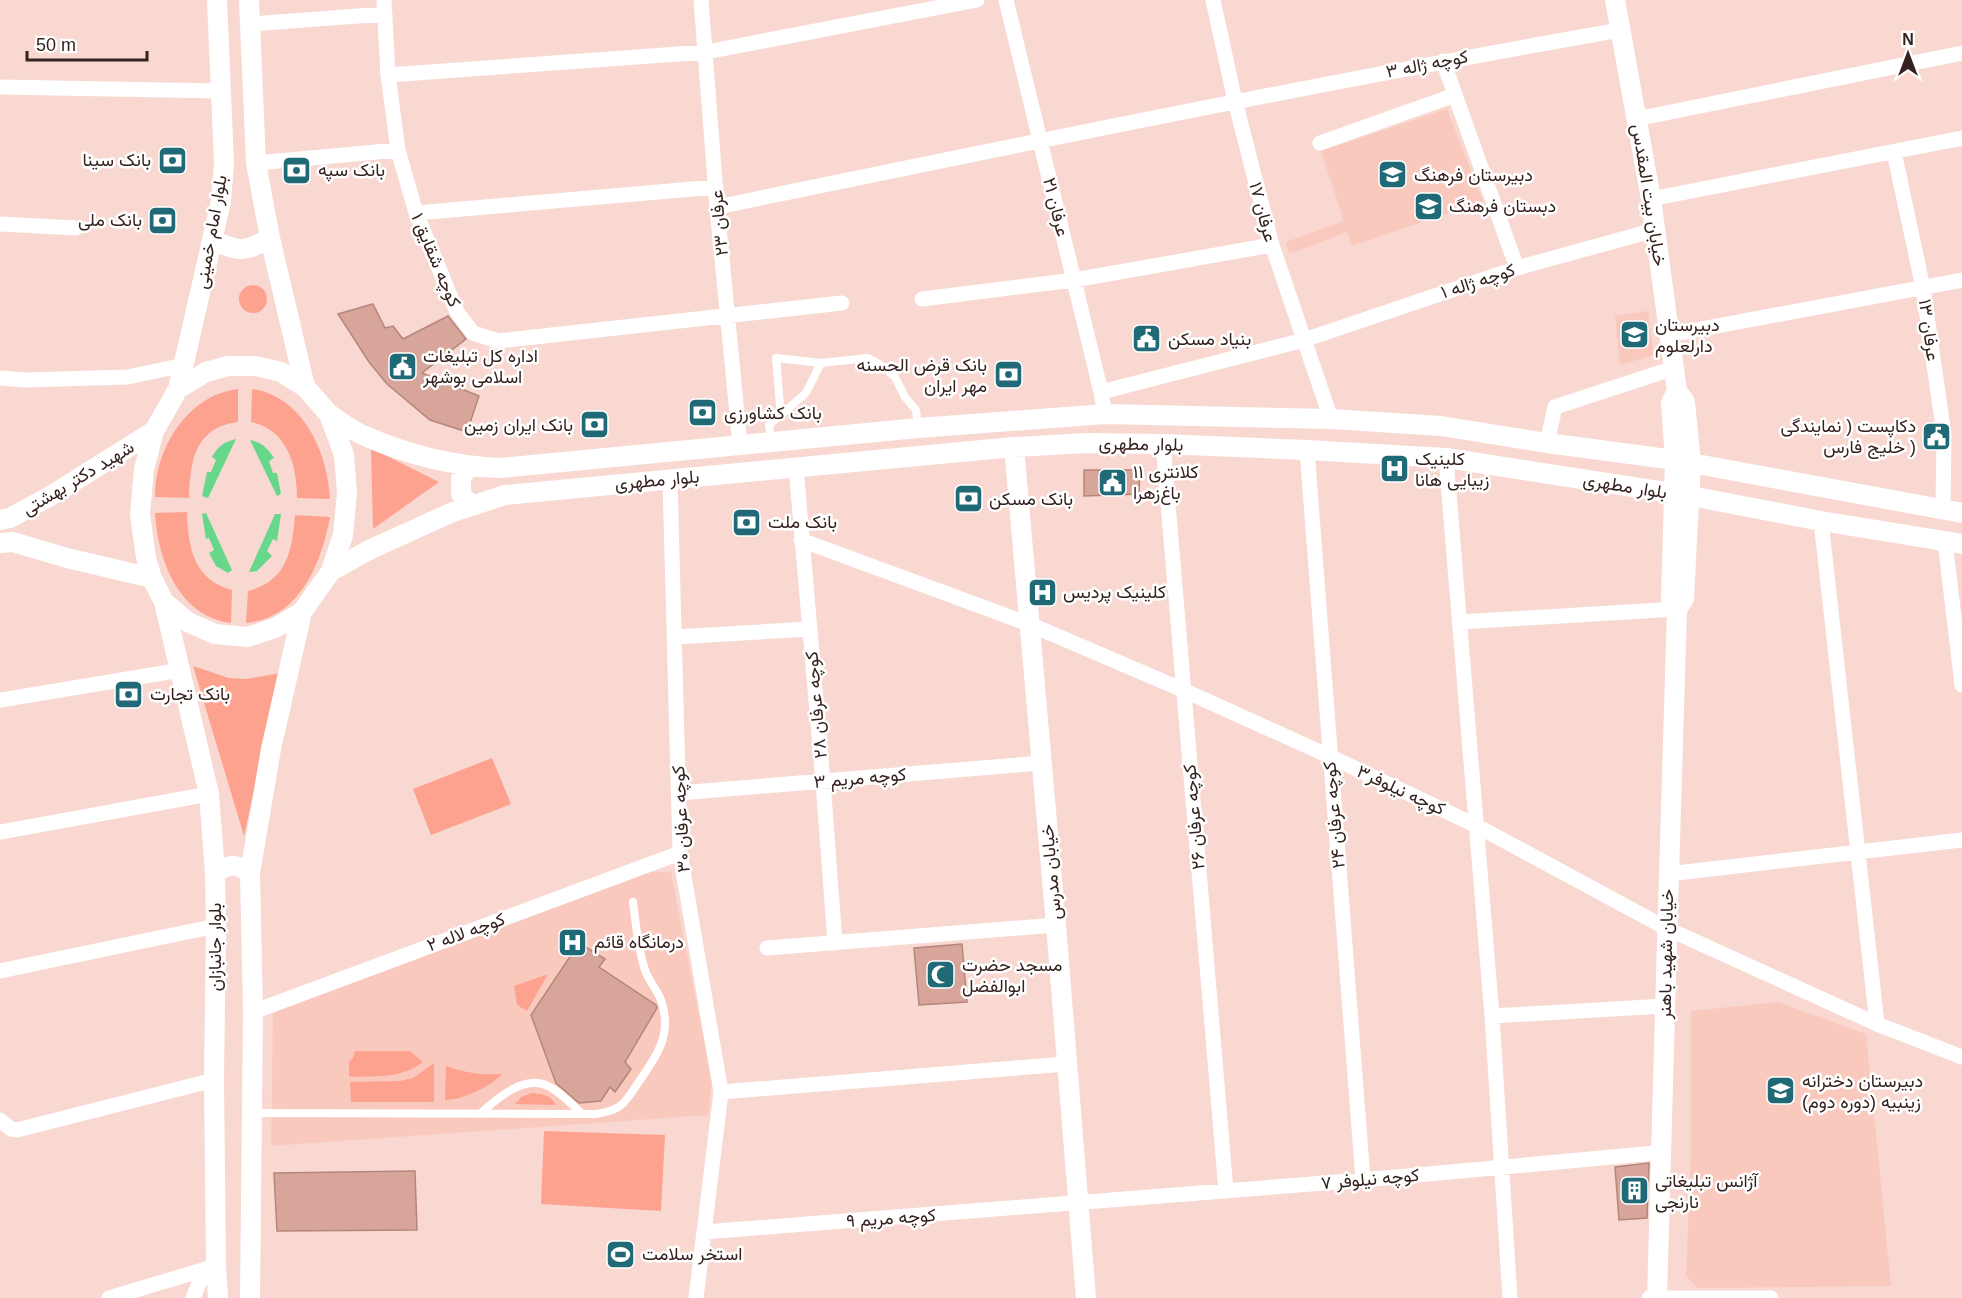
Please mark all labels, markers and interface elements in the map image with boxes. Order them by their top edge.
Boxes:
scale bar [27,24,147,62]
north arrow [1878,24,1938,84]
text: N [1902,31,1914,48]
text: 50 m [36,35,76,55]
street label: کوچه ژاله ۳ [1384,46,1470,84]
street label: خیابان بیت المقدس [1627,123,1670,268]
bank icon: بانک سینا [156,144,188,176]
place label: بانک سینا [82,150,151,170]
bank icon: بانک سپه [281,154,313,186]
school or university icon: دبیرستان فرهنگ [1377,159,1409,191]
place label: بانک سپه [318,160,385,182]
place label: دبیرستان فرهنگ [1414,165,1533,186]
street label: بلوار امام خمینی [191,174,233,291]
street label: عرفان ۲۱ [1038,176,1073,239]
street label: عرفان ۱۷ [1244,180,1281,244]
street label: عرفان ۲۳ [706,189,733,257]
school or university icon: دبستان فرهنگ [1412,190,1444,222]
place label: دبستان فرهنگ [1449,196,1556,217]
bank icon: بانک ملی [147,204,179,236]
place label: بانک ملی [78,210,142,231]
street label: کوچه شقایق ۱ [405,210,465,311]
street label: کوچه ژاله ۱ [1438,260,1518,304]
street label: عرفان ۱۳ [1914,298,1943,362]
place label: دبیرستان دارلعلوم [1655,315,1720,358]
school or university icon: دبیرستان دارلعلوم [1618,319,1650,351]
public building icon: بنیاد مسکن [1131,323,1163,355]
place label: بنیاد مسکن [1168,329,1251,350]
place label: اداره کل تبلیغات اسلامی بوشهر [422,346,538,388]
public building icon: اداره کل تبلیغات اسلامی بوشهر [386,350,418,382]
place label: بانک قرض الحسنه مهر ایران [856,355,987,397]
bank icon: بانک قرض الحسنه مهر ایران [992,359,1024,391]
bank icon: بانک کشاورزی [687,397,719,429]
place label: بانک کشاورزی [724,403,822,424]
bank icon: بانک ایران زمین [578,409,610,441]
place label: بانک ایران زمین [464,415,573,436]
place label: دکاپست ( نمایندگی خلیج فارس ) [1780,416,1916,459]
public building icon: دکاپست ( نمایندگی خلیج فارس ) [1921,420,1953,452]
street label: بلوار مطهری [1098,433,1184,456]
street label: شهید دکتر بهشتی [19,437,138,520]
place label: کلینیک زیبایی هانا [1415,449,1490,491]
hospital icon: کلینیک زیبایی هانا [1378,453,1410,485]
place label: کلانتری ۱۱ باغ‌زهرا [1133,462,1198,505]
street label: بلوار مطهری [614,466,700,495]
public building icon: کلانتری ۱۱ باغ‌زهرا [1096,466,1128,498]
street label: بلوار مطهری [1581,469,1668,503]
bank icon: بانک مسکن [952,483,984,515]
place label: بانک مسکن [989,489,1073,510]
bank icon: بانک ملت [731,506,763,538]
place label: بانک ملت [768,512,837,532]
hospital icon: کلینیک پردیس [1026,576,1058,608]
place label: کلینیک پردیس [1063,582,1166,604]
street label: کوچه عرفان ۲۸ [801,650,833,759]
bank icon: بانک تجارت [113,678,145,710]
place label: بانک تجارت [150,684,230,705]
street label: کوچه عرفان ۲۴ [1319,760,1351,869]
street label: کوچه نیلوفر۳ [1353,761,1448,821]
street label: کوچه عرفان ۲۶ [1179,763,1211,871]
street label: کوچه مریم ۳ [813,764,907,794]
street label: کوچه عرفان ۳۰ [668,765,696,873]
street label: خیابان مدرس [1037,823,1066,921]
street label: خیابان شهید باهنر [1655,889,1678,1020]
street label: بلوار جانبازان [205,903,226,991]
street label: کوچه لاله ۲ [424,909,508,957]
hospital icon: درمانگاه قائم [557,926,589,958]
place label: درمانگاه قائم [594,932,684,954]
place label: مسجد حضرت ابوالفضل [962,955,1062,997]
mosque icon: مسجد حضرت ابوالفضل [925,959,957,991]
place label: دبیرستان دخترانه زینبیه (دوره دوم) [1802,1071,1923,1114]
school or university icon: دبیرستان دخترانه زینبیه (دوره دوم) [1765,1075,1797,1107]
street label: کوچه نیلوفر ۷ [1320,1165,1420,1195]
place label: آژانس تبلیغاتی نارنجی [1655,1171,1759,1213]
building icon: آژانس تبلیغاتی نارنجی [1618,1175,1650,1207]
street label: کوچه مریم ۹ [846,1205,937,1233]
sports icon: استخر سلامت [605,1238,637,1270]
place label: استخر سلامت [642,1244,742,1265]

